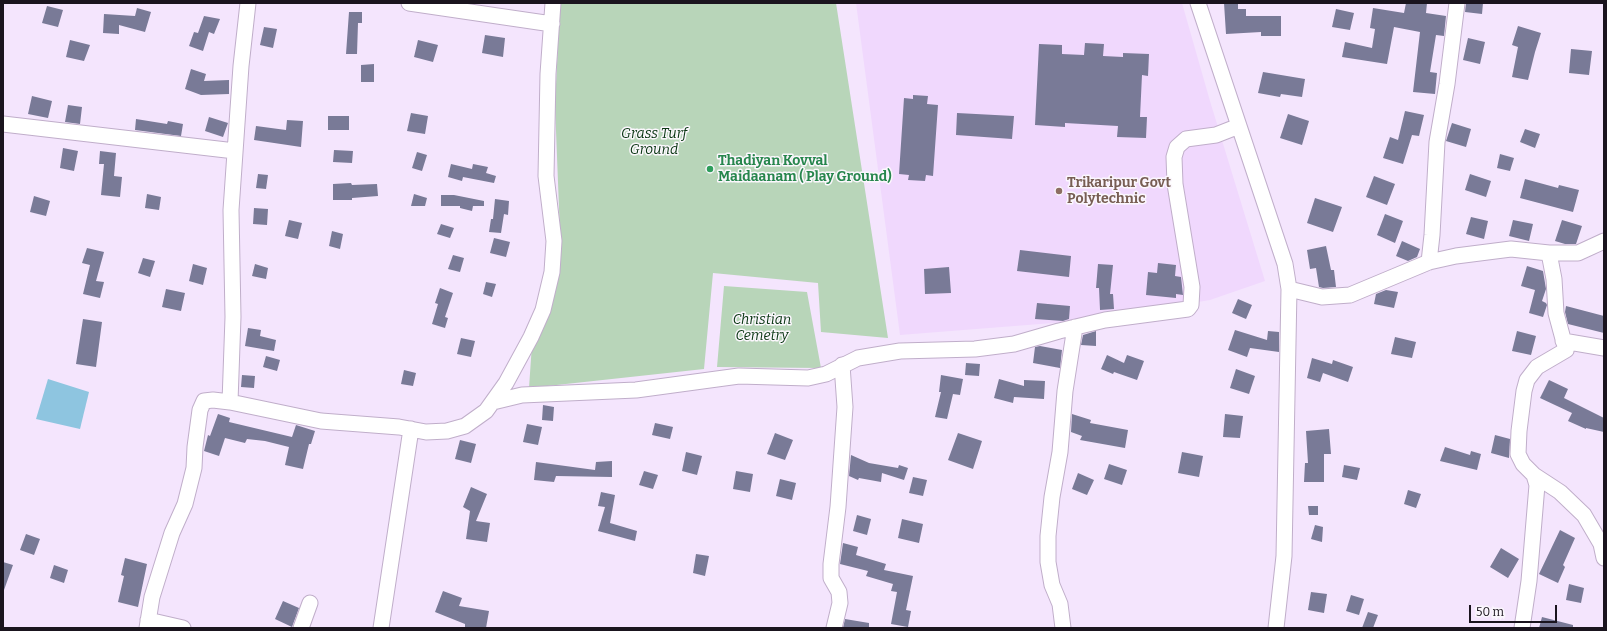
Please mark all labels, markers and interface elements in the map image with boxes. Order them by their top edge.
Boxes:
park label: Grass Turf Ground [621,126,687,158]
place label: Thadiyan Kovval Maidaanam ( Play Ground) [718,153,892,186]
marker: Thadiyan Kovval Maidaanam ( Play Ground) [705,164,715,174]
place label: Trikaripur Govt Polytechnic [1067,175,1171,208]
marker: Trikaripur Govt Polytechnic [1054,186,1064,196]
park label: Christian Cemetry [733,312,791,344]
scale bar [1471,597,1559,623]
text: 50 m [1476,605,1504,619]

